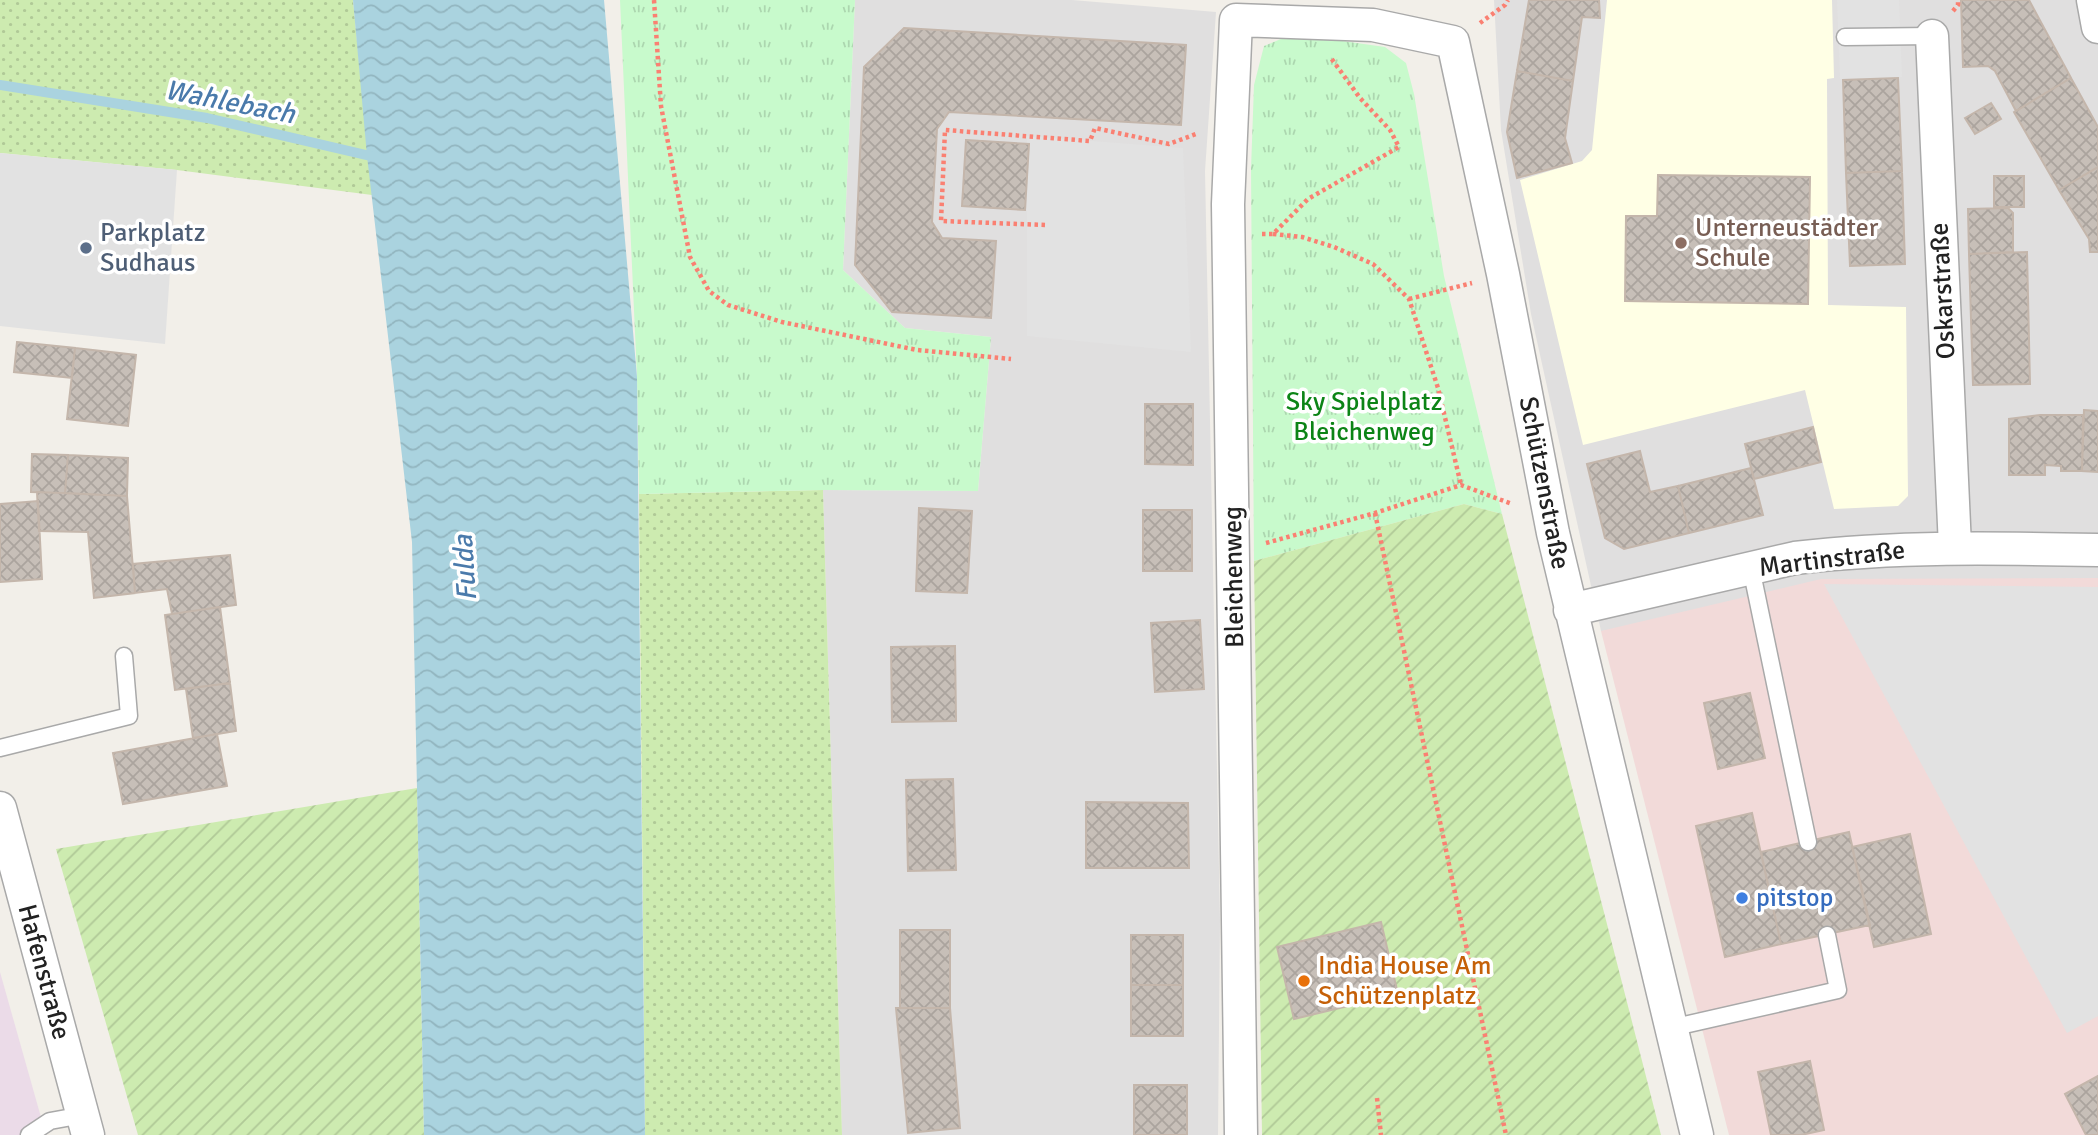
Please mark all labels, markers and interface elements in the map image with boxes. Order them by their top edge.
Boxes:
water label: Wahlebach [162,73,299,131]
place label: Unterneustädter Schule [1695,212,1879,274]
place label: Parkplatz Sudhaus [100,217,205,279]
street label: Oskarstraße [1923,222,1963,360]
marker: Unterneustädter Schule [1673,235,1689,251]
marker: Parkplatz Sudhaus [78,240,94,256]
park label: Sky Spielplatz Bleichenweg [1286,386,1442,448]
street label: Schützenstraße [1512,394,1576,572]
street label: Bleichenweg [1217,506,1251,648]
water label: Fulda [446,533,484,602]
street label: Martinstraße [1757,534,1907,584]
place label: pitstop [1756,882,1833,914]
marker: pitstop [1734,890,1750,906]
street label: Hafenstraße [11,901,77,1043]
place label: India House Am Schützenplatz [1318,950,1491,1012]
marker: India House Am Schützenplatz [1296,973,1312,989]

